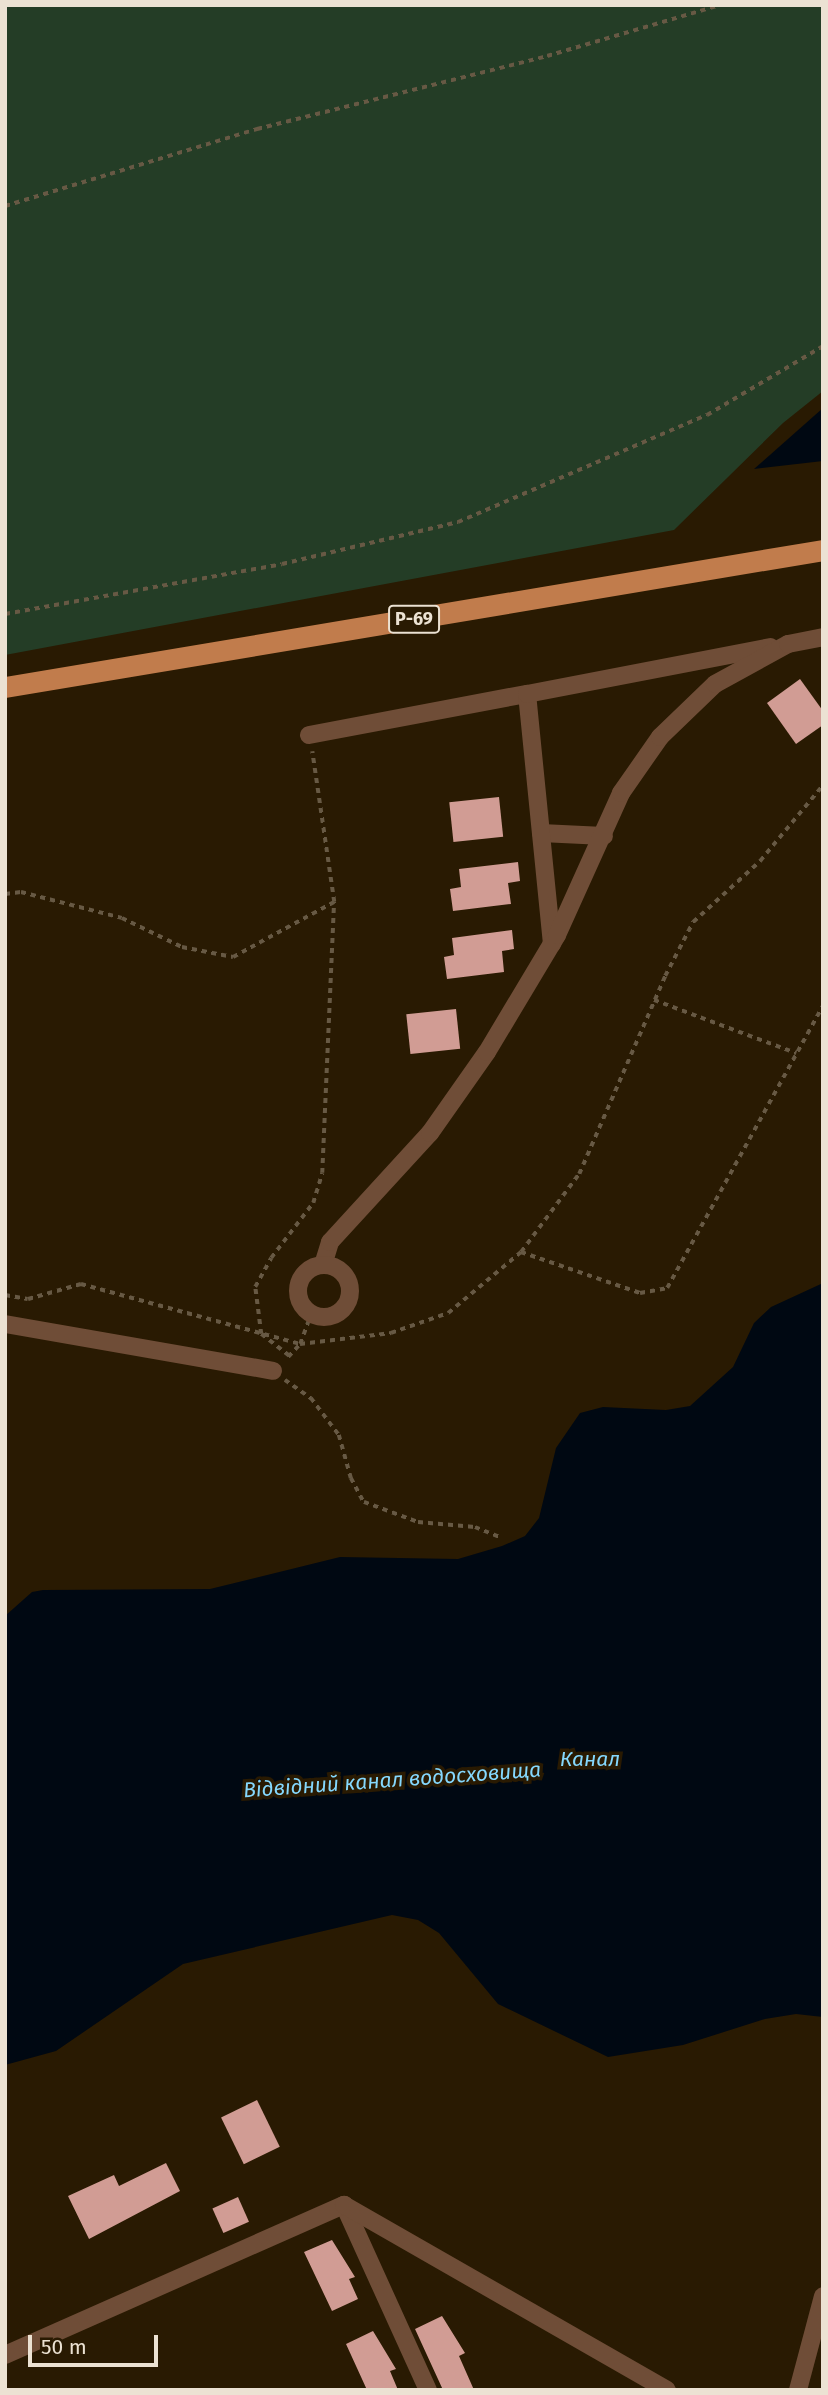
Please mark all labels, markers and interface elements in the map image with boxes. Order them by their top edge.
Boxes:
road number: Р-69 [388,604,440,634]
water label: Канал [560,1746,620,1772]
water label: Відвідний канал водосховища [242,1757,542,1803]
scale bar [32,2322,161,2366]
text: 50 m [41,2334,87,2360]

